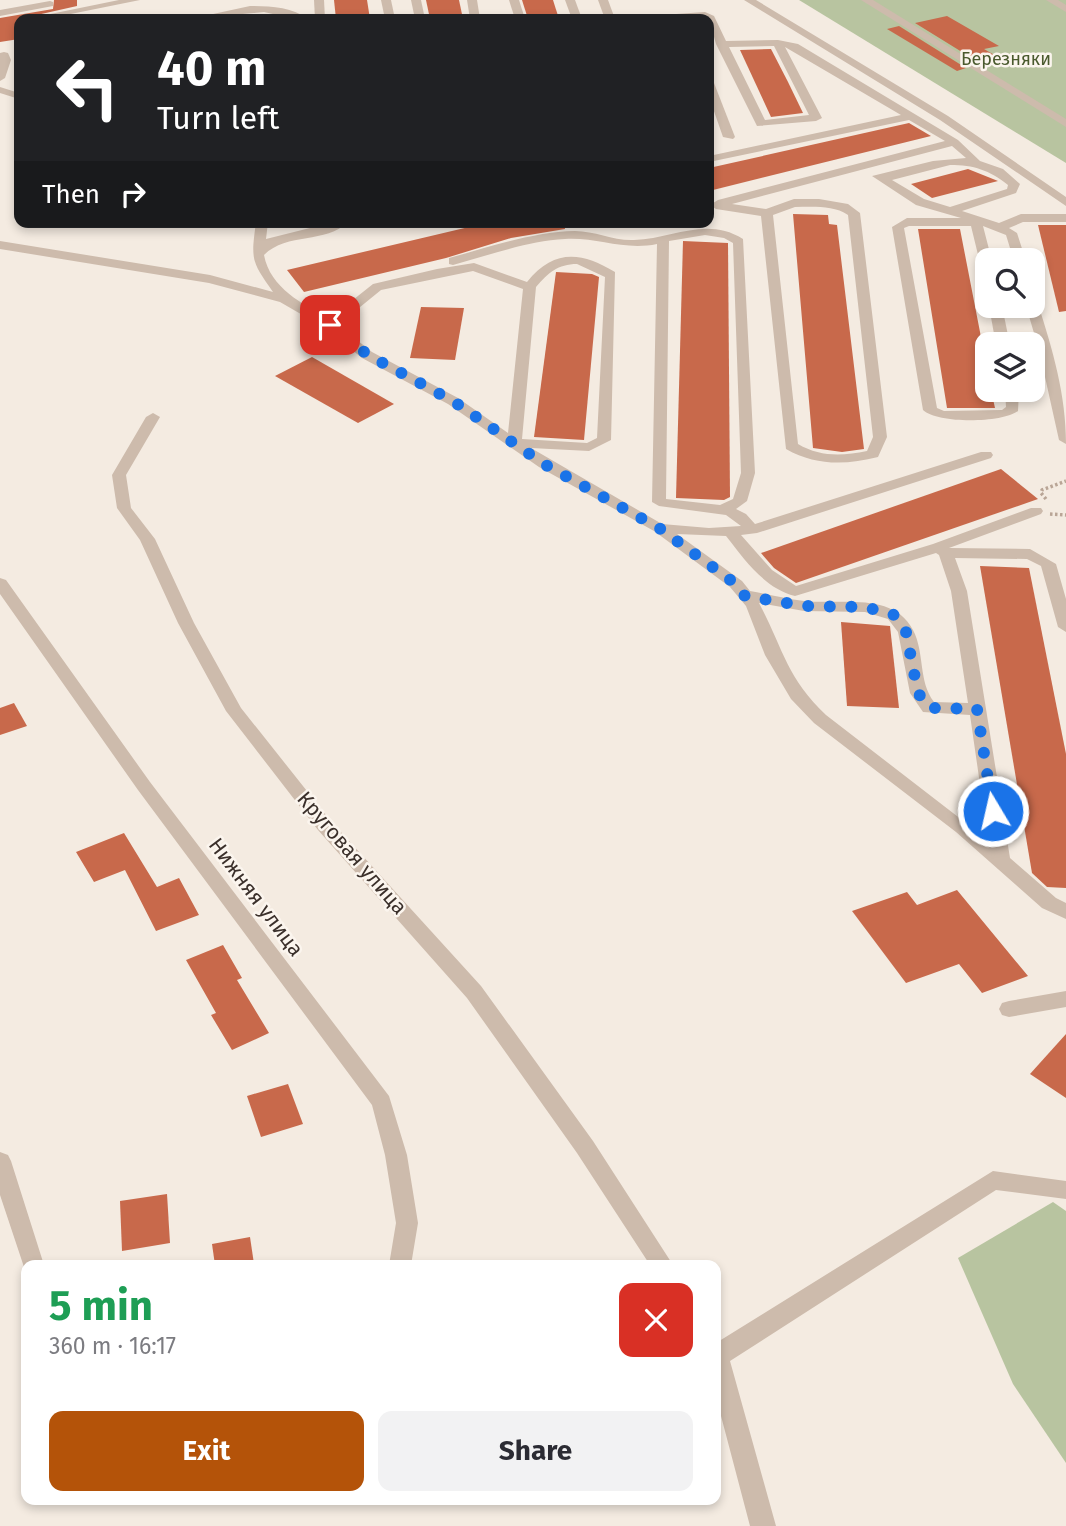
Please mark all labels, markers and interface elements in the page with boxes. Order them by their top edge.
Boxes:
text: 40 m [157,39,266,98]
icon: left [42,42,133,133]
park label: Березняки [961,48,1051,70]
text: Turn left [157,99,279,137]
icon: right [114,175,152,213]
text: Then [42,179,100,210]
map controls [975,248,1045,402]
button: search [975,248,1045,318]
pin [300,295,360,355]
icon: arrive [311,306,349,344]
button: layers [975,332,1045,402]
position arrow [956,774,1030,848]
street label: Круговая улица [291,786,413,920]
street label: Нижняя улица [203,833,309,961]
text: 5 min [49,1281,153,1331]
button: close [619,1283,693,1357]
text: 360 m · 16:17 [49,1332,176,1360]
button: Exit [49,1411,364,1491]
button: Share [378,1411,693,1491]

